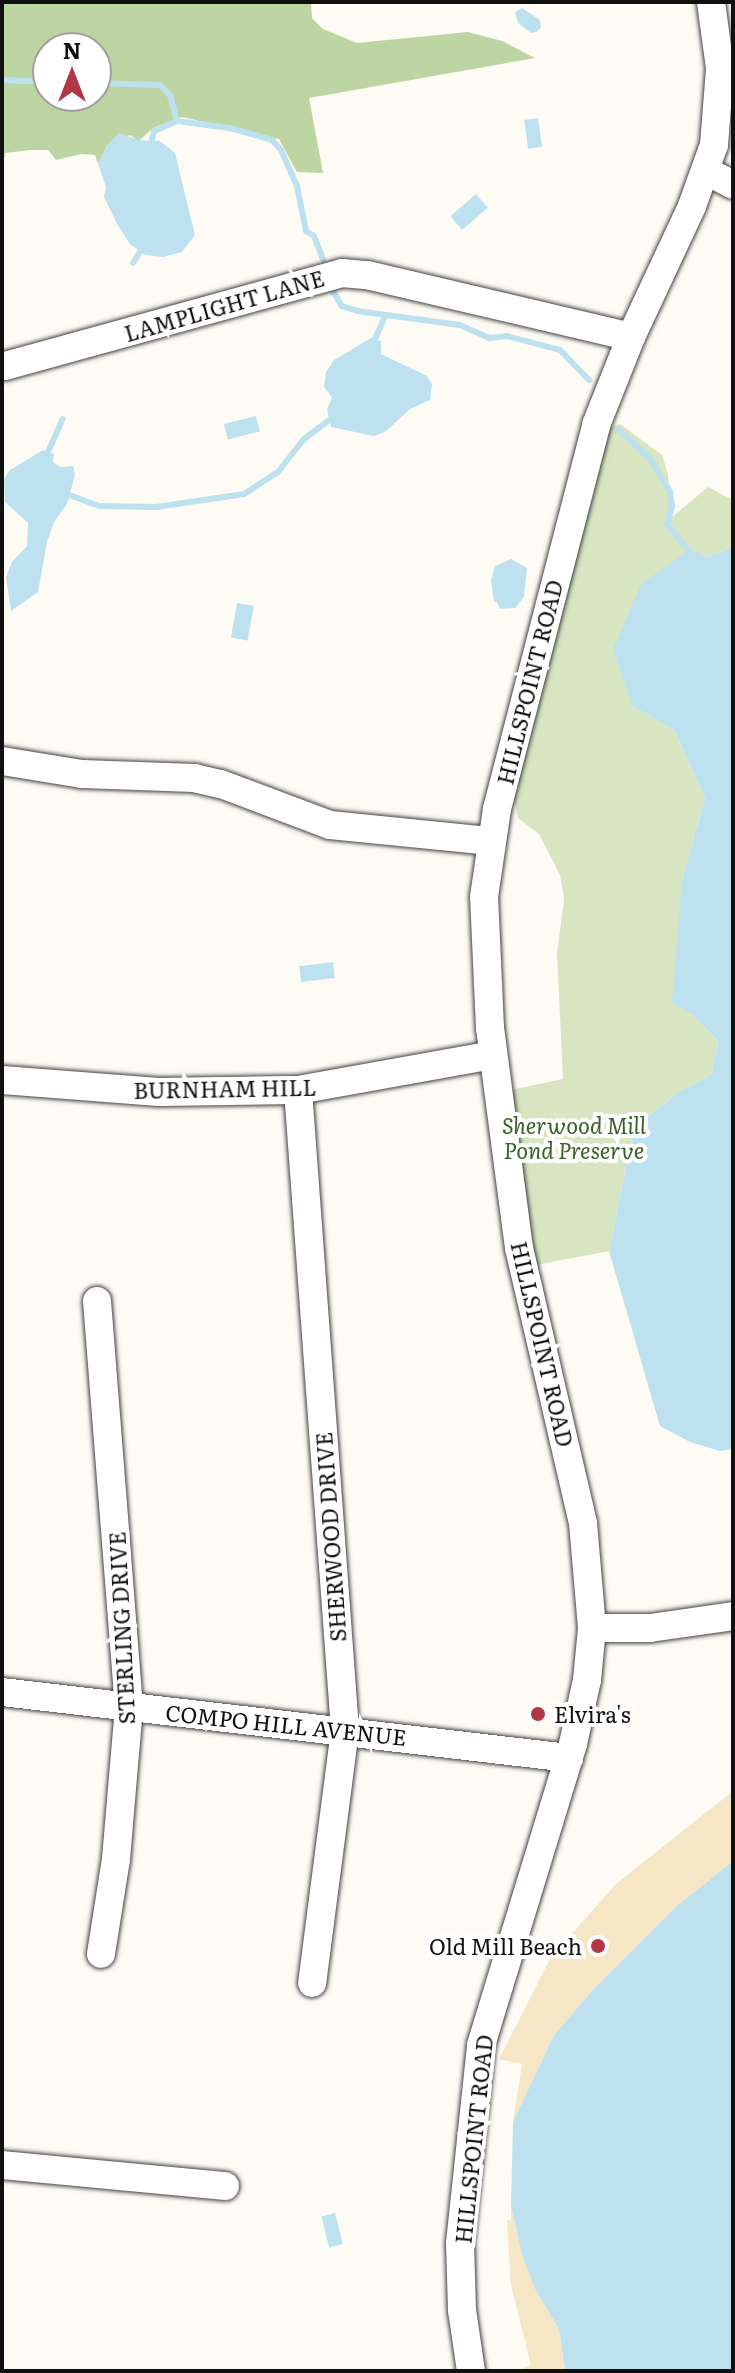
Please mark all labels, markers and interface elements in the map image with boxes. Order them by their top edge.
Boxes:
north arrow [32,32,112,112]
text: N [63,33,81,66]
street label: LAMPLIGHT LANE [121,264,327,346]
street label: HILLSPOINT ROAD [491,577,567,787]
street label: BURNHAM HILL [133,1073,317,1103]
park label: Sherwood Mill Pond Preserve [502,1111,646,1162]
street label: HILLSPOINT ROAD [506,1239,580,1449]
street label: SHERWOOD DRIVE [309,1431,351,1643]
street label: STERLING DRIVE [103,1531,139,1725]
street label: COMPO HILL AVENUE [164,1698,408,1750]
place label: Elvira's [554,1701,631,1727]
marker: Elvira's [529,1705,547,1723]
place label: Old Mill Beach [429,1933,582,1959]
marker: Old Mill Beach [589,1937,607,1955]
street label: HILLSPOINT ROAD [449,2033,497,2245]

